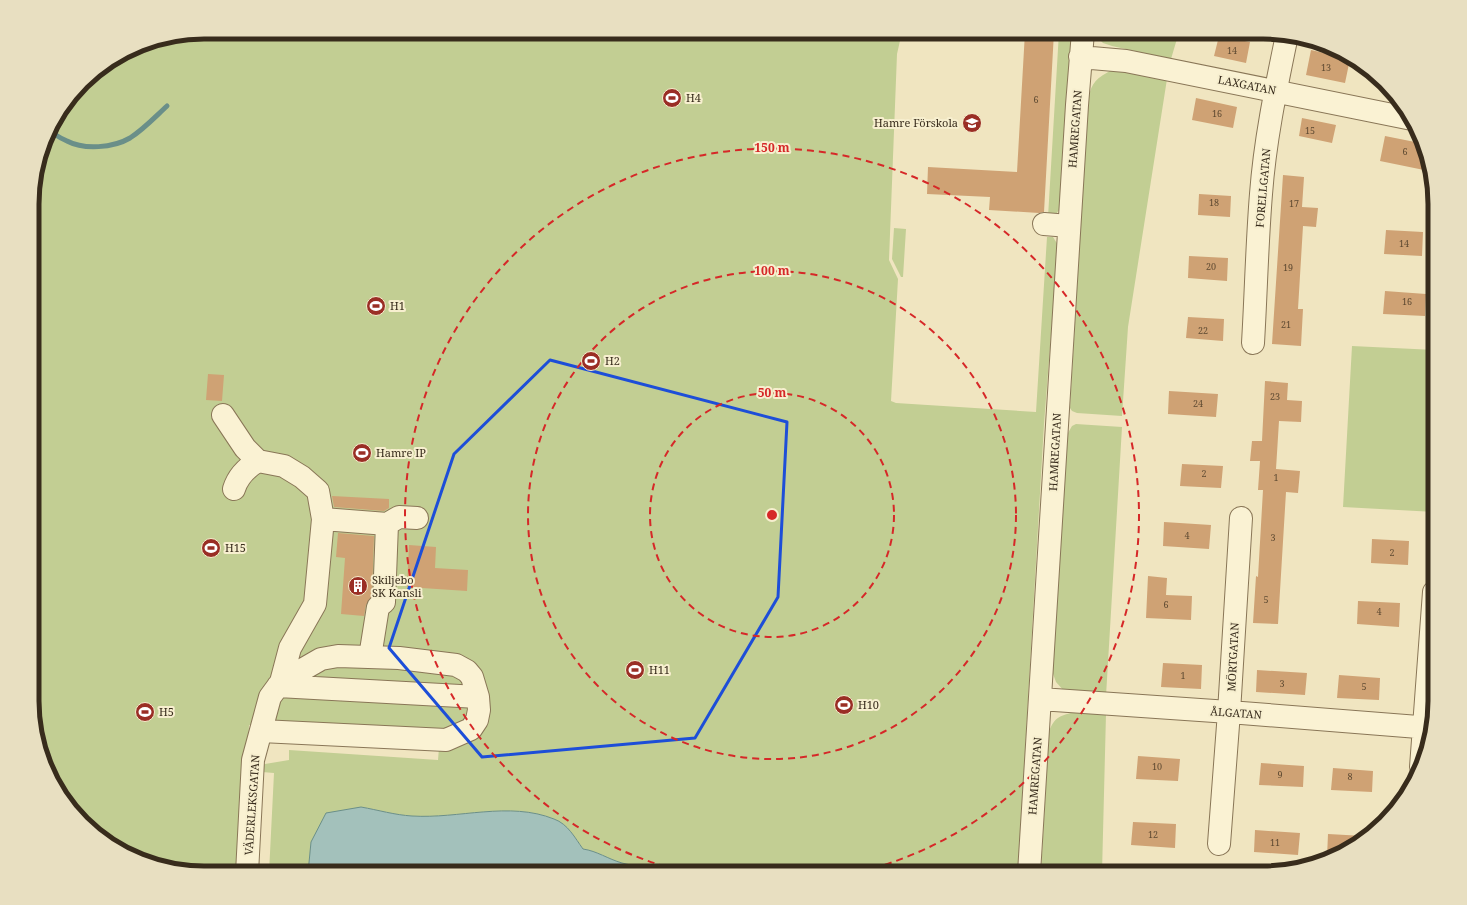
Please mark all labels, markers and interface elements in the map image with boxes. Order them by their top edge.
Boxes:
house number: 14 [1227,44,1237,57]
house number: 13 [1321,61,1331,74]
street label: LAXGATAN [1217,72,1278,98]
sports icon: H4 [661,87,683,109]
street label: HAMREGATAN [1064,89,1085,168]
place label: H4 [686,90,701,105]
house number: 6 [1033,93,1039,106]
house number: 16 [1212,107,1222,120]
school or university icon: Hamre Förskola [961,112,983,134]
place label: Hamre Förskola [874,115,958,130]
house number: 15 [1305,124,1315,137]
text: 150 m [754,139,790,156]
house number: 6 [1402,145,1408,158]
street label: FORELLGATAN [1252,147,1273,228]
house number: 18 [1209,196,1219,209]
house number: 17 [1289,197,1299,210]
house number: 14 [1399,237,1409,250]
house number: 20 [1206,260,1216,273]
house number: 19 [1283,261,1293,274]
text: 100 m [754,262,790,279]
sports icon: H1 [365,295,387,317]
house number: 16 [1402,295,1412,308]
place label: H1 [390,298,405,313]
house number: 21 [1281,318,1291,331]
house number: 22 [1198,324,1208,337]
sports icon: H2 [580,350,602,372]
place label: H2 [605,353,620,368]
text: 50 m [758,384,786,401]
house number: 23 [1270,390,1280,403]
house number: 24 [1193,397,1203,410]
street label: HAMREGATAN [1045,412,1064,491]
sports icon: Hamre IP [351,442,373,464]
place label: Hamre IP [376,445,426,460]
house number: 2 [1201,467,1207,480]
house number: 1 [1273,471,1279,484]
centre of rings [765,508,779,522]
house number: 4 [1184,529,1190,542]
house number: 3 [1270,531,1276,544]
sports icon: H15 [200,537,222,559]
place label: H15 [225,540,246,555]
house number: 2 [1389,546,1395,559]
place label: Skiljebo SK Kansli [372,572,422,600]
building icon: Skiljebo SK Kansli [347,575,369,597]
house number: 5 [1263,593,1269,606]
house number: 6 [1163,598,1169,611]
house number: 4 [1376,605,1382,618]
street label: MÖRTGATAN [1223,621,1242,692]
sports icon: H11 [624,659,646,681]
place label: H11 [649,662,670,677]
house number: 1 [1180,669,1186,682]
house number: 3 [1279,677,1285,690]
house number: 5 [1361,680,1367,693]
sports icon: H10 [833,694,855,716]
place label: H10 [858,697,879,712]
sports icon: H5 [134,701,156,723]
street label: ÅLGATAN [1210,703,1263,722]
place label: H5 [159,704,174,719]
street label: HAMREGATAN [1024,736,1045,815]
street label: VÄDERLEKSGATAN [240,753,263,856]
house number: 10 [1152,760,1162,773]
house number: 9 [1277,768,1283,781]
house number: 8 [1347,770,1353,783]
house number: 12 [1148,828,1158,841]
house number: 11 [1270,836,1280,849]

